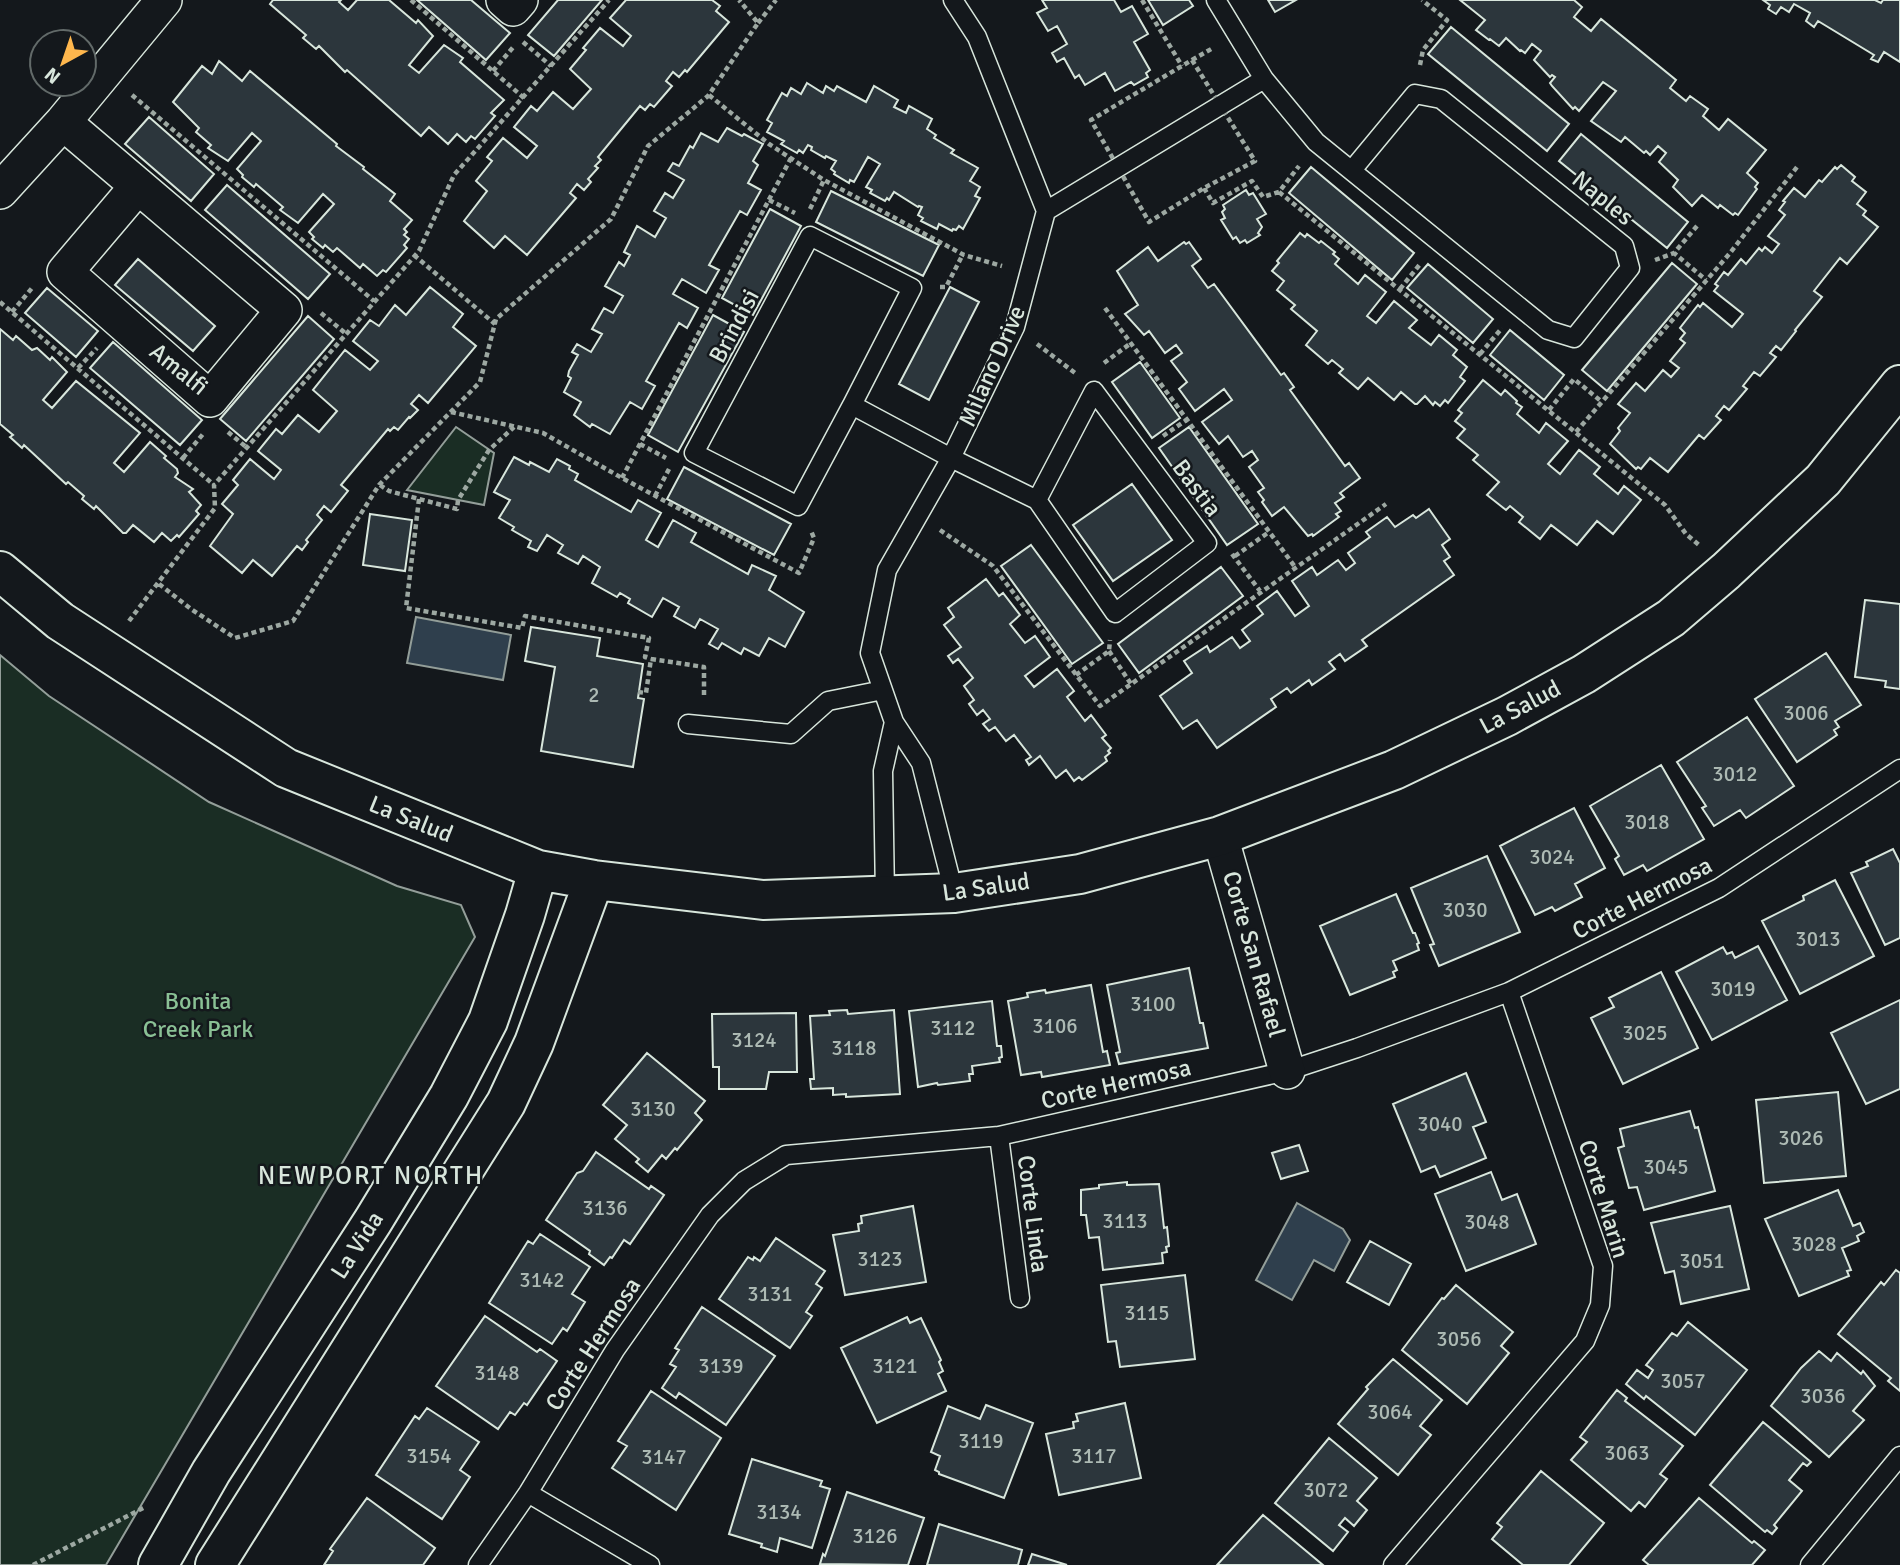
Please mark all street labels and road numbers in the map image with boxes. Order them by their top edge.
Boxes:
street label: Naples [1566,164,1640,232]
street label: Brindisi [702,284,766,368]
street label: Milano Drive [952,301,1032,431]
street label: Amalfi [144,336,214,402]
street label: Bastia [1166,453,1228,523]
street label: La Salud [1474,673,1566,741]
street label: La Salud [365,789,457,849]
street label: Corte Hermosa [1567,850,1717,946]
street label: La Salud [940,866,1032,908]
street label: Corte San Rafael [1216,868,1292,1040]
street label: Corte Hermosa [1038,1052,1194,1116]
street label: Corte Marin [1572,1136,1636,1262]
street label: Corte Linda [1011,1154,1055,1274]
street label: La Vida [324,1205,390,1285]
street label: Corte Hermosa [539,1272,647,1416]

